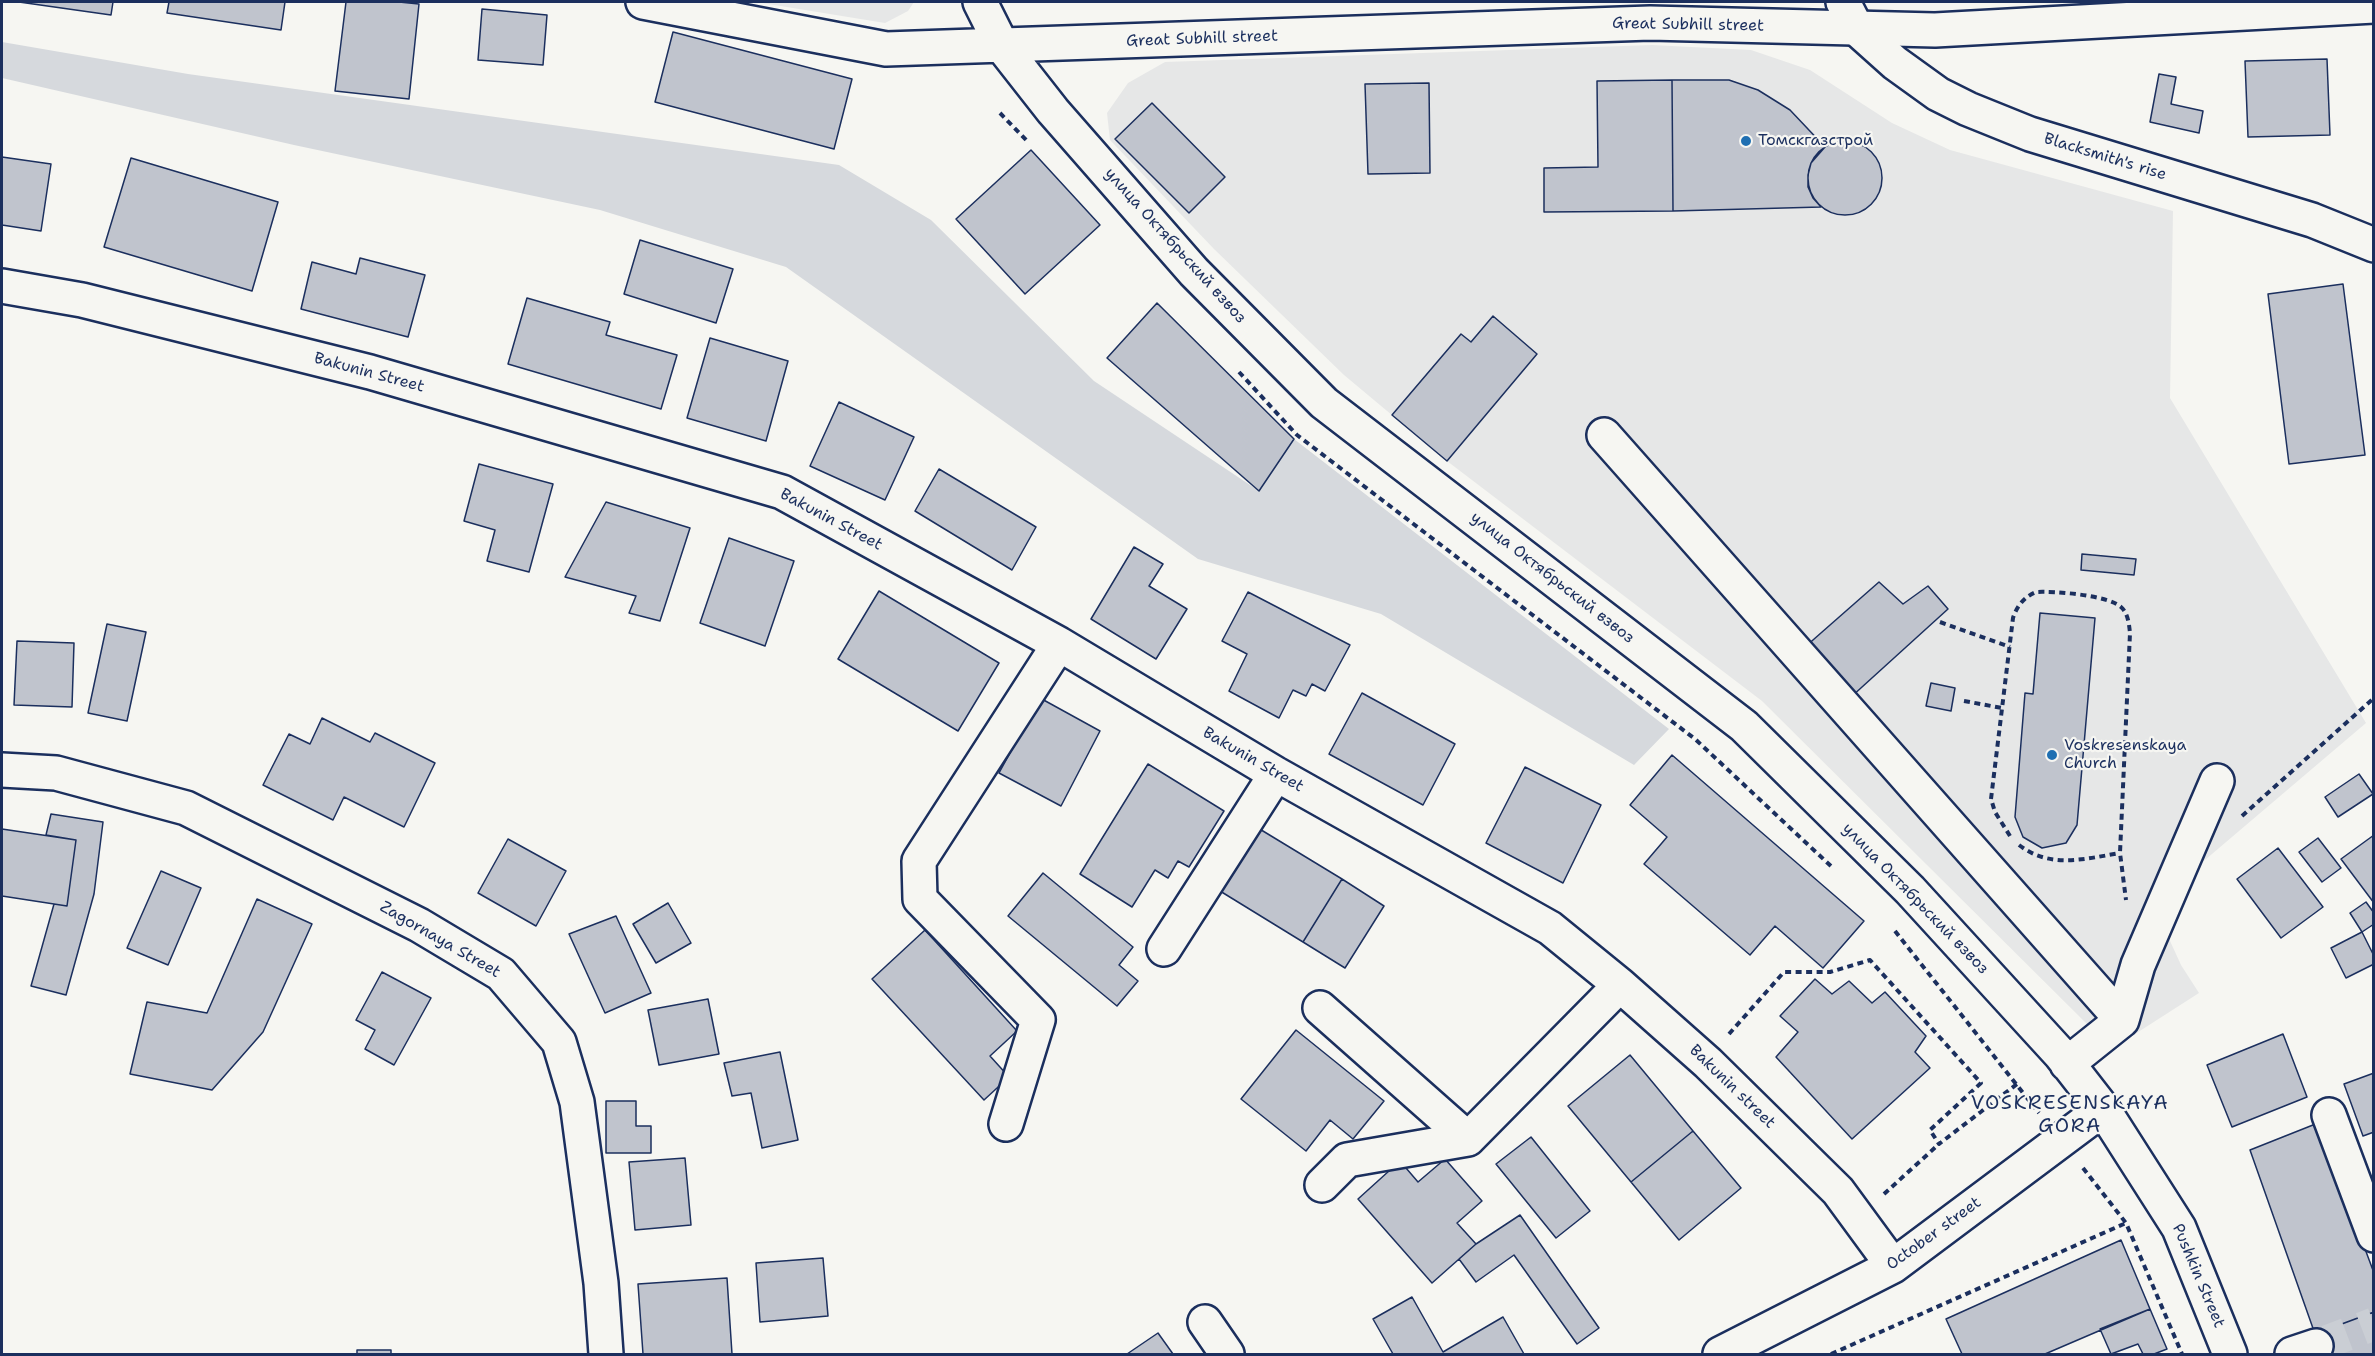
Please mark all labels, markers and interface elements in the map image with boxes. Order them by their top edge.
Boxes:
street label: Great Subhill street [1612,14,1764,36]
street label: Great Subhill street [1126,27,1278,51]
street label: Blacksmith's rise [2041,129,2169,185]
place label: Томскгазстрой [1758,131,1873,151]
marker: Томскгазстрой [1739,134,1753,148]
street label: улица Октябрьский взвоз [1100,164,1250,328]
street label: Bakunin Street [312,349,426,397]
street label: Bakunin Street [776,485,886,555]
street label: улица Октябрьский взвоз [1466,508,1638,648]
street label: Bakunin Street [1199,723,1307,797]
place label: Voskresenskaya Church [2064,736,2187,774]
marker: Voskresenskaya Church [2045,748,2059,762]
street label: улица Октябрьский взвоз [1838,820,1992,978]
street label: Zagornaya Street [376,898,504,982]
street label: Bakunin street [1685,1041,1779,1133]
district label: VOSKRESENSKAYA GORA [1971,1092,2169,1139]
street label: October street [1883,1193,1985,1275]
street label: Pushkin Street [2167,1221,2229,1331]

